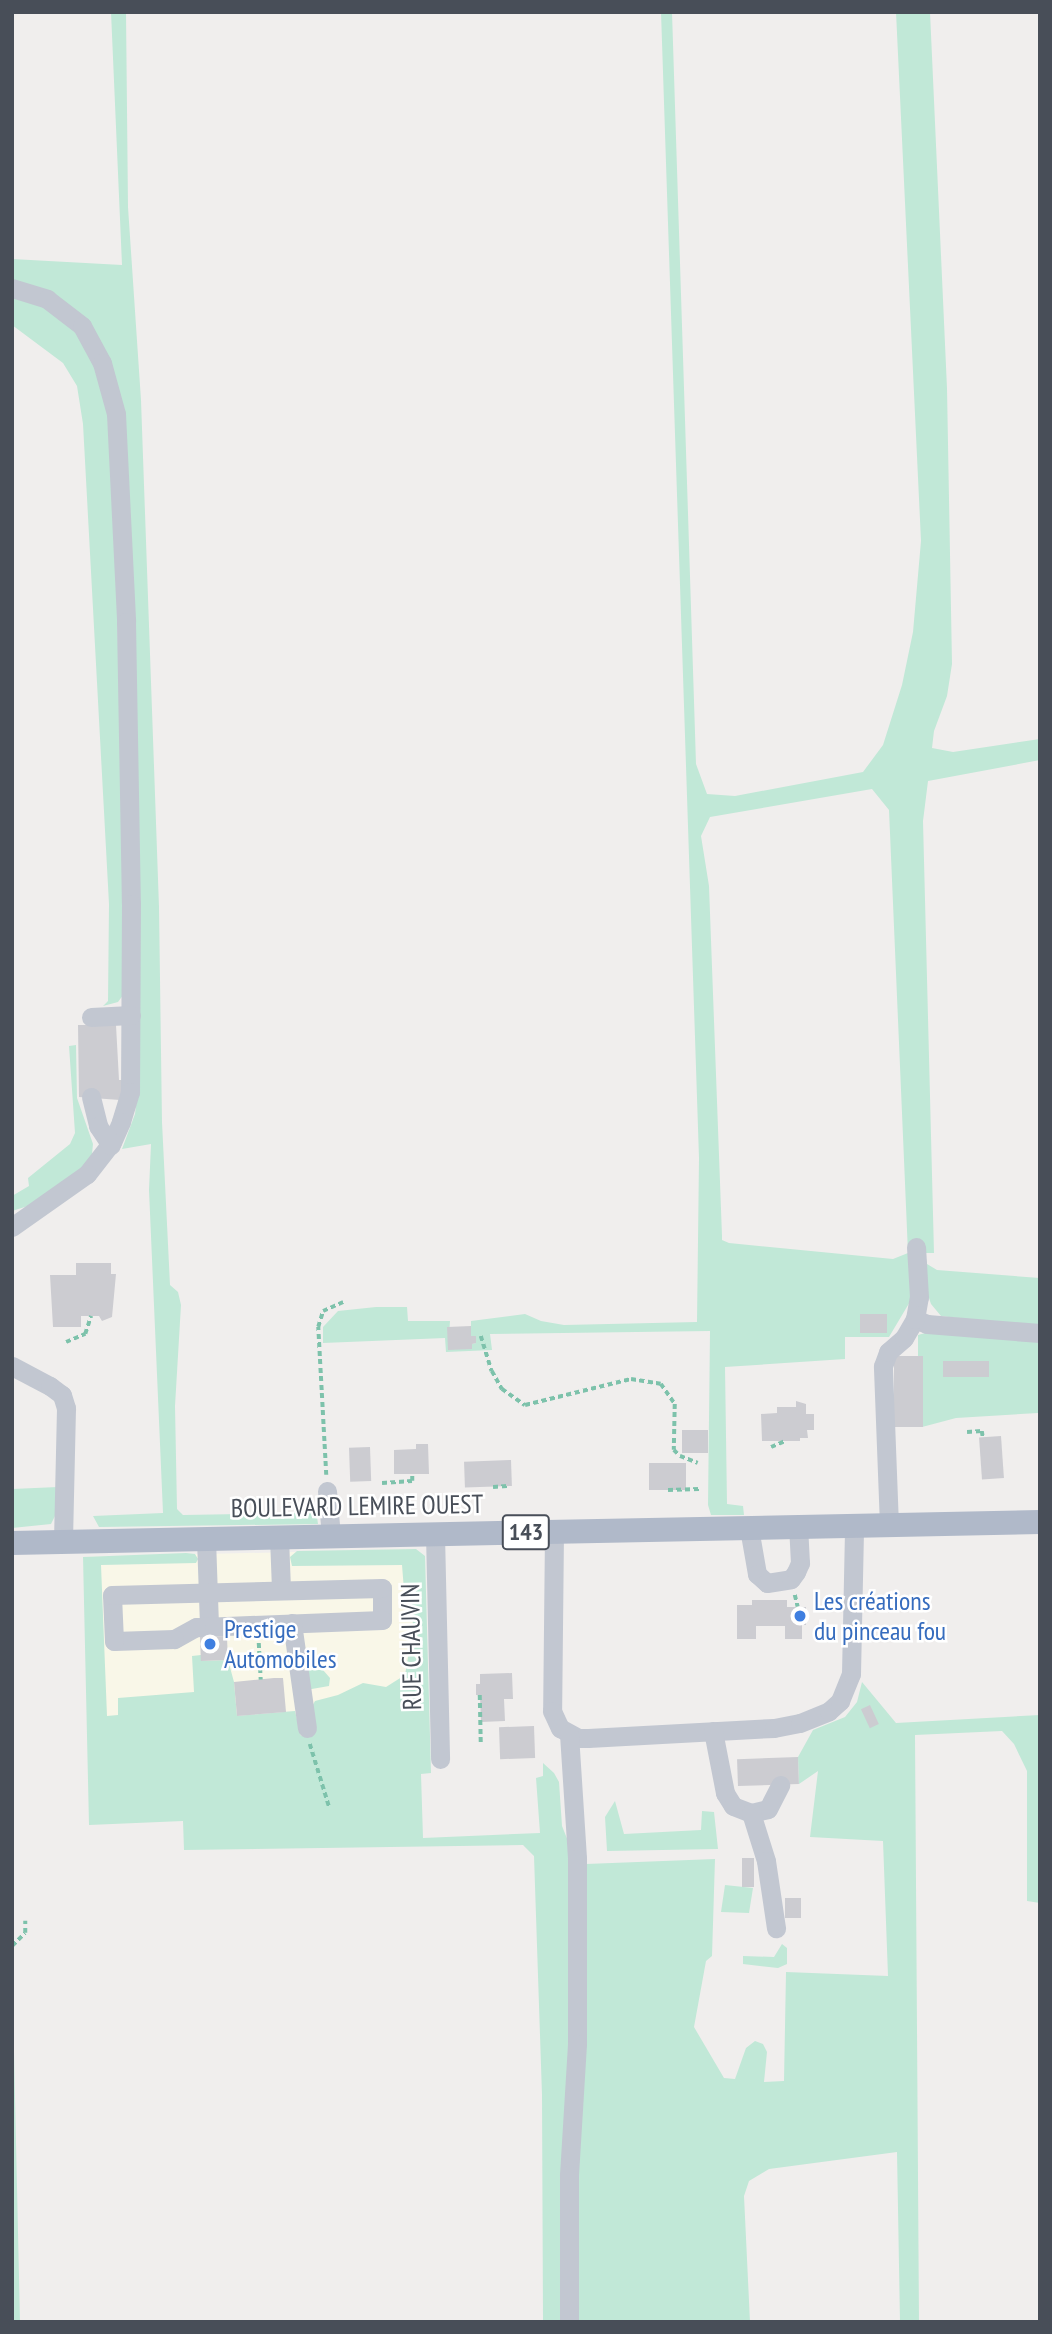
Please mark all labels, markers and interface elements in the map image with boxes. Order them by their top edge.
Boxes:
street label: BOULEVARD LEMIRE OUEST [231,1488,483,1524]
road number: 143 [502,1512,550,1552]
street label: RUE CHAUVIN [394,1584,428,1710]
place label: Les créations du pinceau fou [814,1585,946,1646]
marker: Les créations du pinceau fou [792,1608,808,1624]
place label: Prestige Automobiles [224,1613,336,1674]
marker: Prestige Automobiles [202,1636,218,1652]

